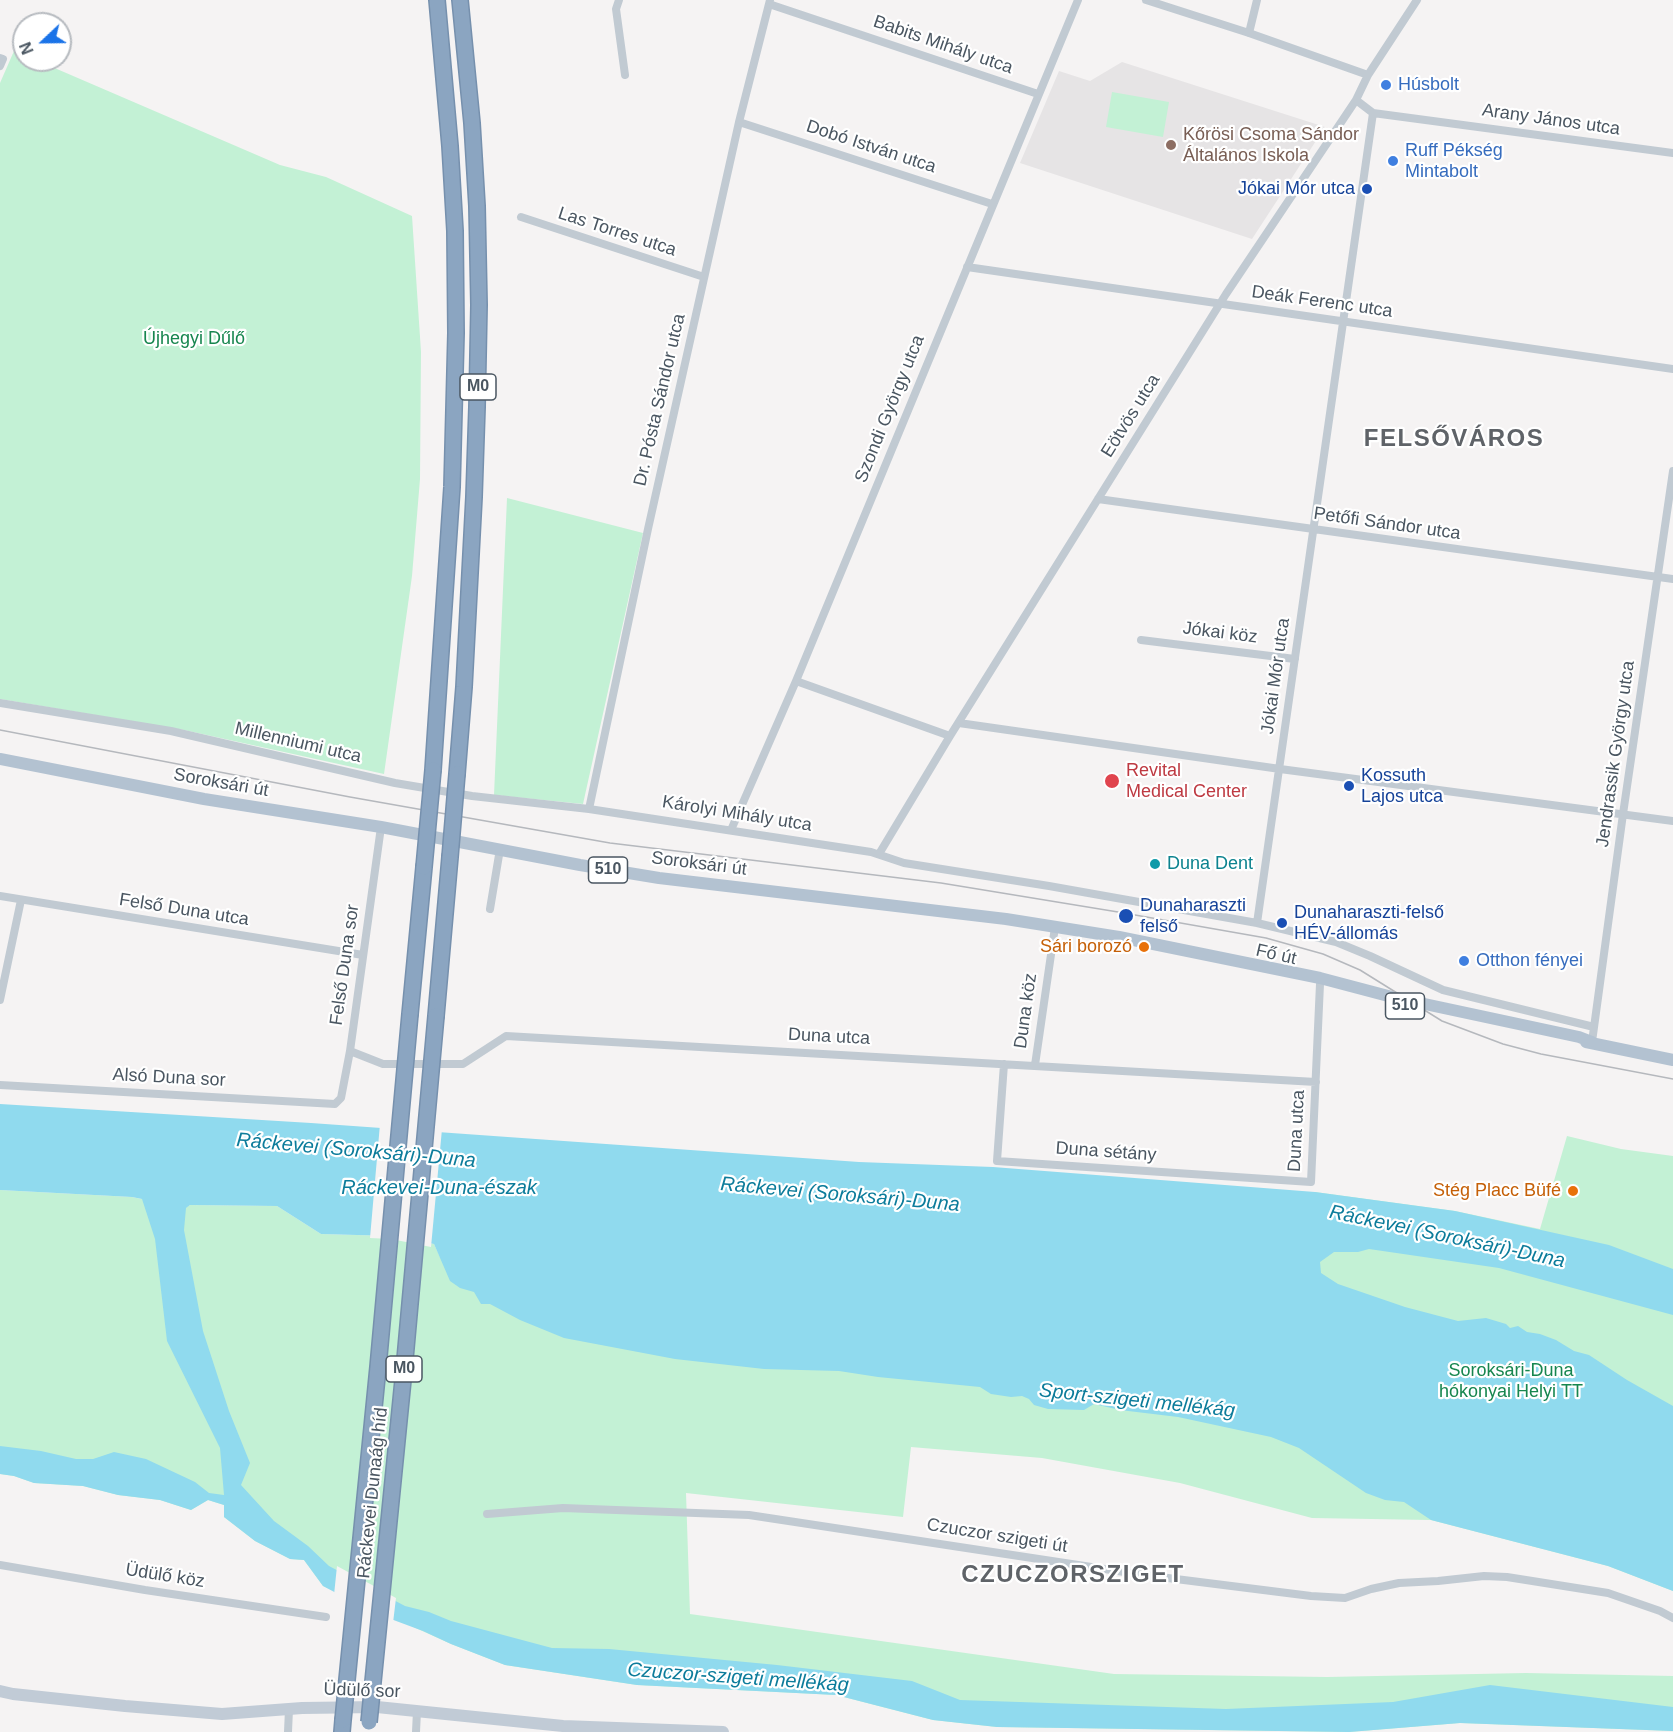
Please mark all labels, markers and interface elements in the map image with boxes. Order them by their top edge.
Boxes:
street label: Babits Mihály utca [870,11,1016,79]
north arrow [12,12,72,72]
text: N [17,40,37,57]
place label: Húsbolt [1398,74,1459,96]
marker: Húsbolt [1379,78,1393,92]
street label: Arany János utca [1481,100,1621,140]
street label: Dobó István utca [803,116,939,178]
place label: Kőrösi Csoma Sándor Általános Iskola [1183,124,1359,166]
marker: Kőrösi Csoma Sándor Általános Iskola [1164,138,1178,152]
place label: Ruff Pékség Mintabolt [1405,140,1503,182]
marker: Ruff Pékség Mintabolt [1386,154,1400,168]
place label: Jókai Mór utca [1238,178,1355,200]
marker: Jókai Mór utca [1360,182,1374,196]
street label: Las Torres utca [555,203,679,261]
street label: Deák Ferenc utca [1250,281,1394,323]
street label: Dr. Pósta Sándor utca [630,312,690,488]
park label: Újhegyi Dűlő [143,328,245,350]
street label: Szondi György utca [851,332,929,486]
street label: Eötvös utca [1097,370,1165,462]
road number: M0 [460,374,496,400]
district label: FELSŐVÁROS [1364,425,1544,453]
street label: Petőfi Sándor utca [1312,503,1462,545]
street label: Jókai Mór utca [1257,617,1295,735]
street label: Jókai köz [1181,618,1259,648]
street label: Jendrassik György utca [1592,659,1640,849]
street label: Millenniumi utca [233,718,363,768]
place label: Revital Medical Center [1126,760,1247,802]
street label: Soroksári út [172,764,270,802]
place label: Kossuth Lajos utca [1361,765,1443,808]
marker: Revital Medical Center [1103,772,1121,790]
marker: Kossuth Lajos utca [1342,779,1356,793]
street label: Károlyi Mihály utca [661,792,813,836]
street label: Soroksári út [650,847,748,881]
place label: Duna Dent [1167,853,1253,875]
road number: 510 [588,857,628,883]
marker: Duna Dent [1148,857,1162,871]
street label: Felső Duna utca [118,889,250,931]
place label: Dunaharaszti felső [1140,895,1246,938]
place label: Dunaharaszti-felső HÉV-állomás [1294,902,1444,944]
street label: Felső Duna sor [326,903,364,1027]
marker: Dunaharaszti felső [1117,907,1135,925]
marker: Dunaharaszti-felső HÉV-állomás [1275,916,1289,930]
place label: Sári borozó [1040,936,1132,958]
marker: Sári borozó [1137,940,1151,954]
street label: Fő út [1254,940,1298,970]
place label: Otthon fényei [1476,950,1583,972]
marker: Otthon fényei [1457,954,1471,968]
street label: Duna köz [1010,972,1042,1050]
road number: 510 [1386,993,1424,1019]
street label: Duna utca [787,1024,871,1050]
street label: Alsó Duna sor [112,1064,226,1092]
street label: Duna utca [1284,1089,1310,1173]
water label: Ráckevei (Soroksári)-Duna [235,1129,477,1173]
street label: Duna sétány [1055,1138,1157,1166]
water label: Ráckevei (Soroksári)-Duna [719,1173,961,1217]
water label: Ráckevei-Duna-észak [341,1176,537,1200]
place label: Stég Placc Büfé [1433,1180,1561,1202]
marker: Stég Placc Büfé [1566,1184,1580,1198]
water label: Ráckevei (Soroksári)-Duna [1327,1200,1567,1274]
road number: M0 [386,1356,422,1382]
park label: Soroksári-Duna hókonyai Helyi TT [1439,1360,1583,1402]
water label: Sport-szigeti mellékág [1038,1379,1236,1423]
street label: Ráckevei Dunaág híd [353,1406,393,1580]
street label: Czuczor szigeti út [925,1514,1069,1558]
street label: Üdülő köz [124,1559,206,1593]
district label: CZUCZORSZIGET [961,1561,1185,1589]
water label: Czuczor-szigeti mellékág [626,1658,850,1698]
street label: Üdülő sor [323,1679,401,1703]

